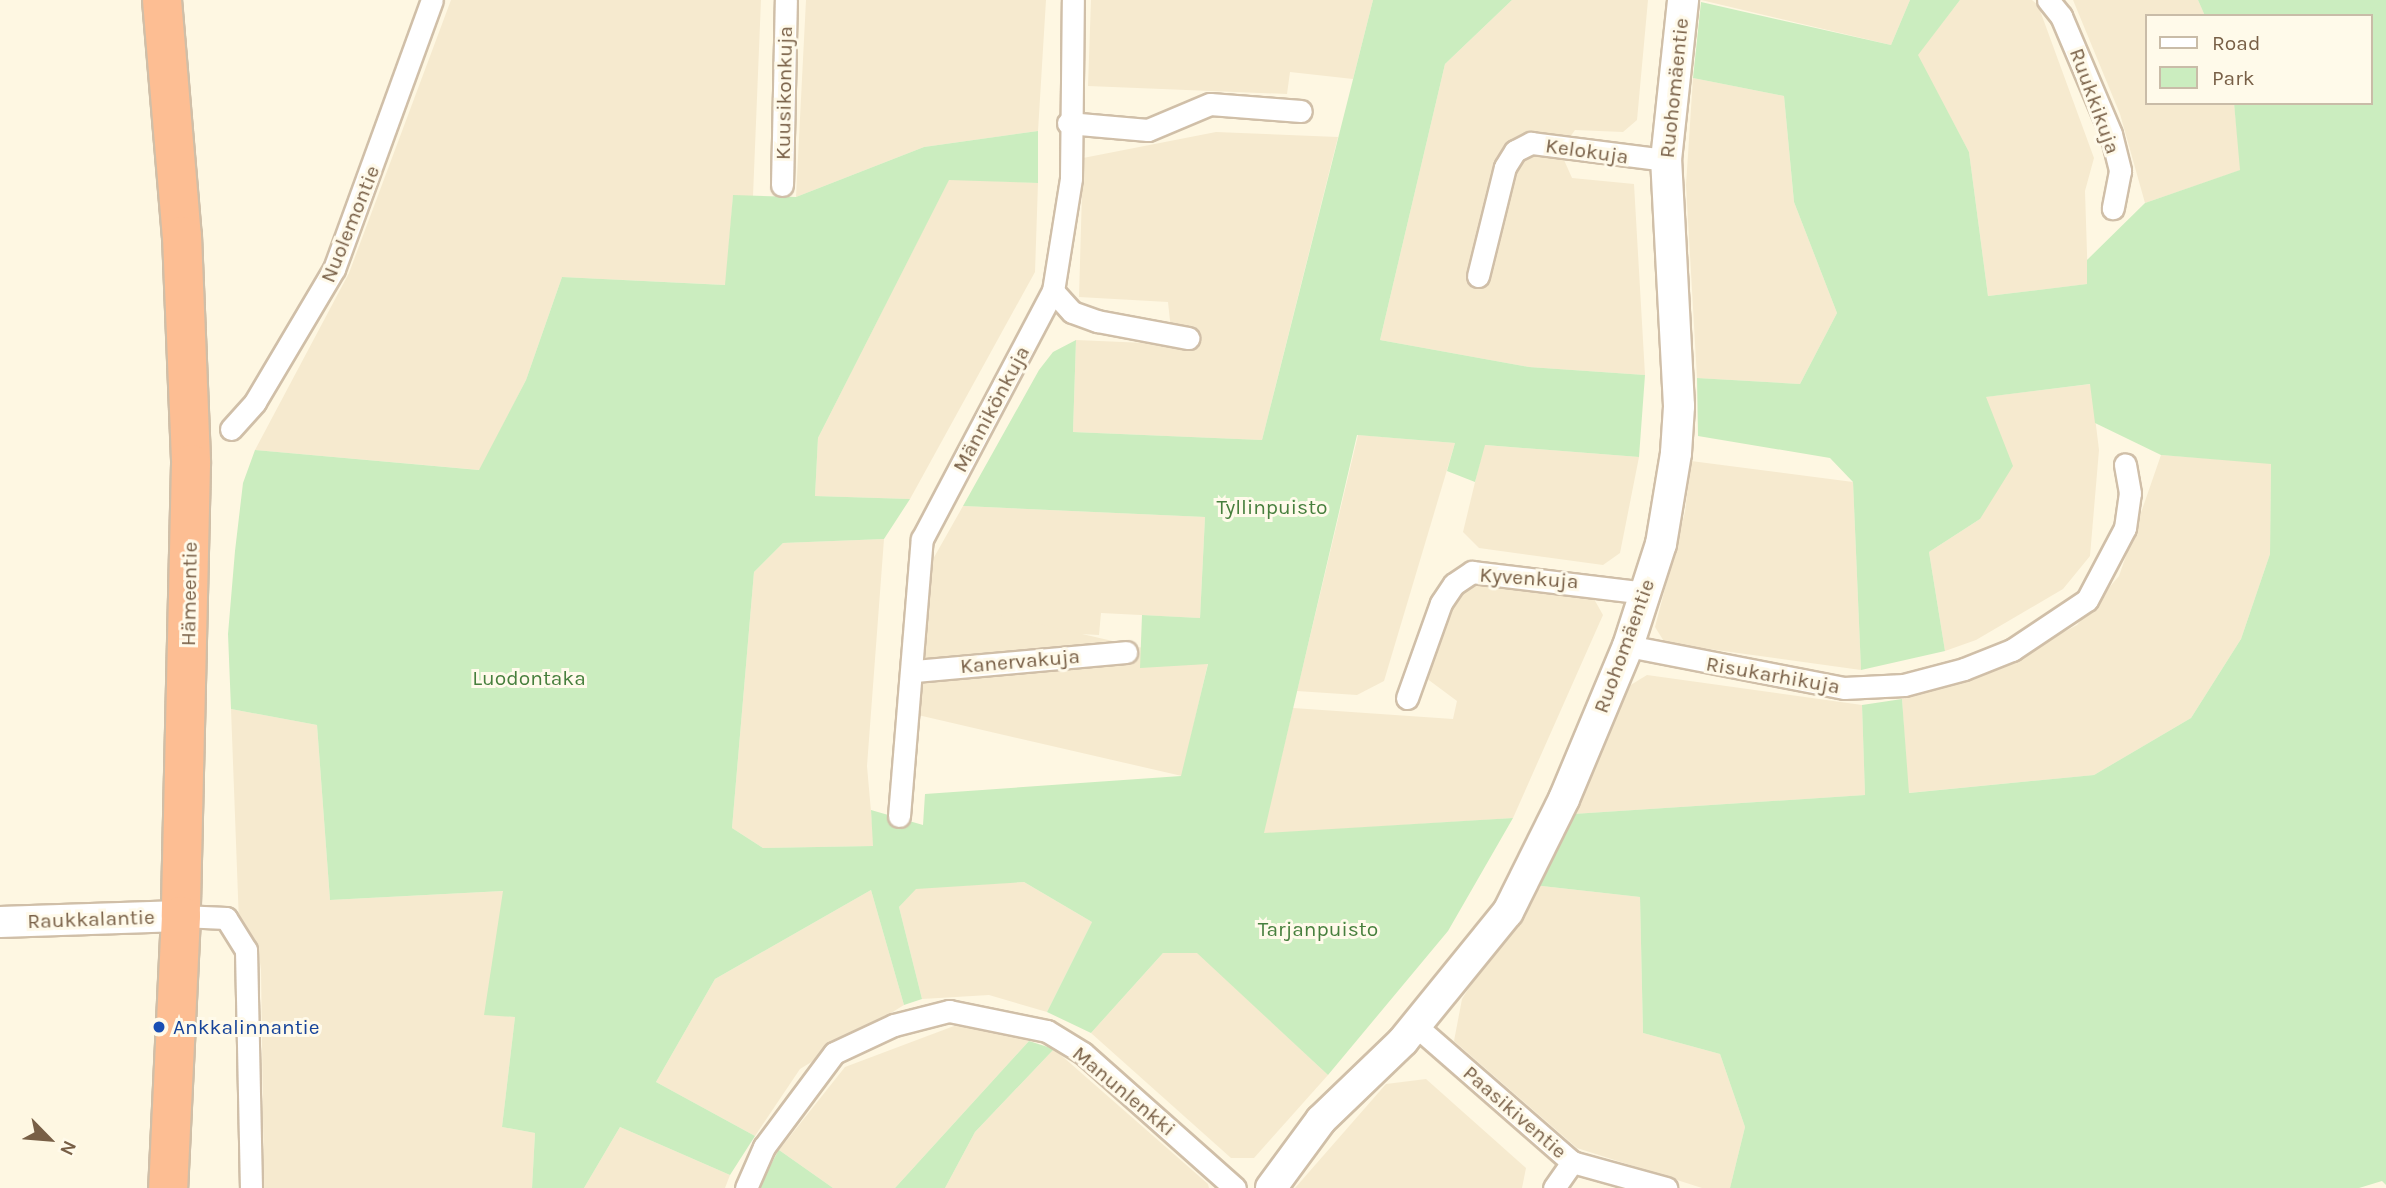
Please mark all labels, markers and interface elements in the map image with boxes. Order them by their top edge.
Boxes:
legend [2144,14,2372,105]
street label: Ruohomäentie [1654,17,1694,159]
street label: Kuusikonkuja [770,26,798,160]
text: Road [2212,31,2260,55]
street label: Ruukkikuja [2064,45,2126,157]
text: Park [2212,66,2255,90]
street label: Kelokuja [1544,133,1630,169]
street label: Nuolemontie [315,162,385,286]
street label: Männikönkuja [947,341,1035,477]
park label: Tyllinpuisto [1216,494,1328,520]
street label: Hämeentie [175,542,203,646]
street label: Kyvenkuja [1479,562,1579,594]
street label: Ruohomäentie [1588,576,1660,716]
street label: Kanervakuja [959,643,1081,679]
street label: Risukarhikuja [1704,651,1842,699]
park label: Luodontaka [472,665,586,691]
street label: Raukkalantie [27,904,155,934]
park label: Tarjanpuisto [1258,916,1378,942]
place label: Ankkalinnantie [173,1014,320,1040]
marker: Ankkalinnantie [151,1019,167,1035]
street label: Manunlenkki [1067,1041,1181,1141]
street label: Paasikiventie [1458,1060,1572,1164]
north arrow [14,1104,84,1174]
text: N [55,1137,81,1159]

